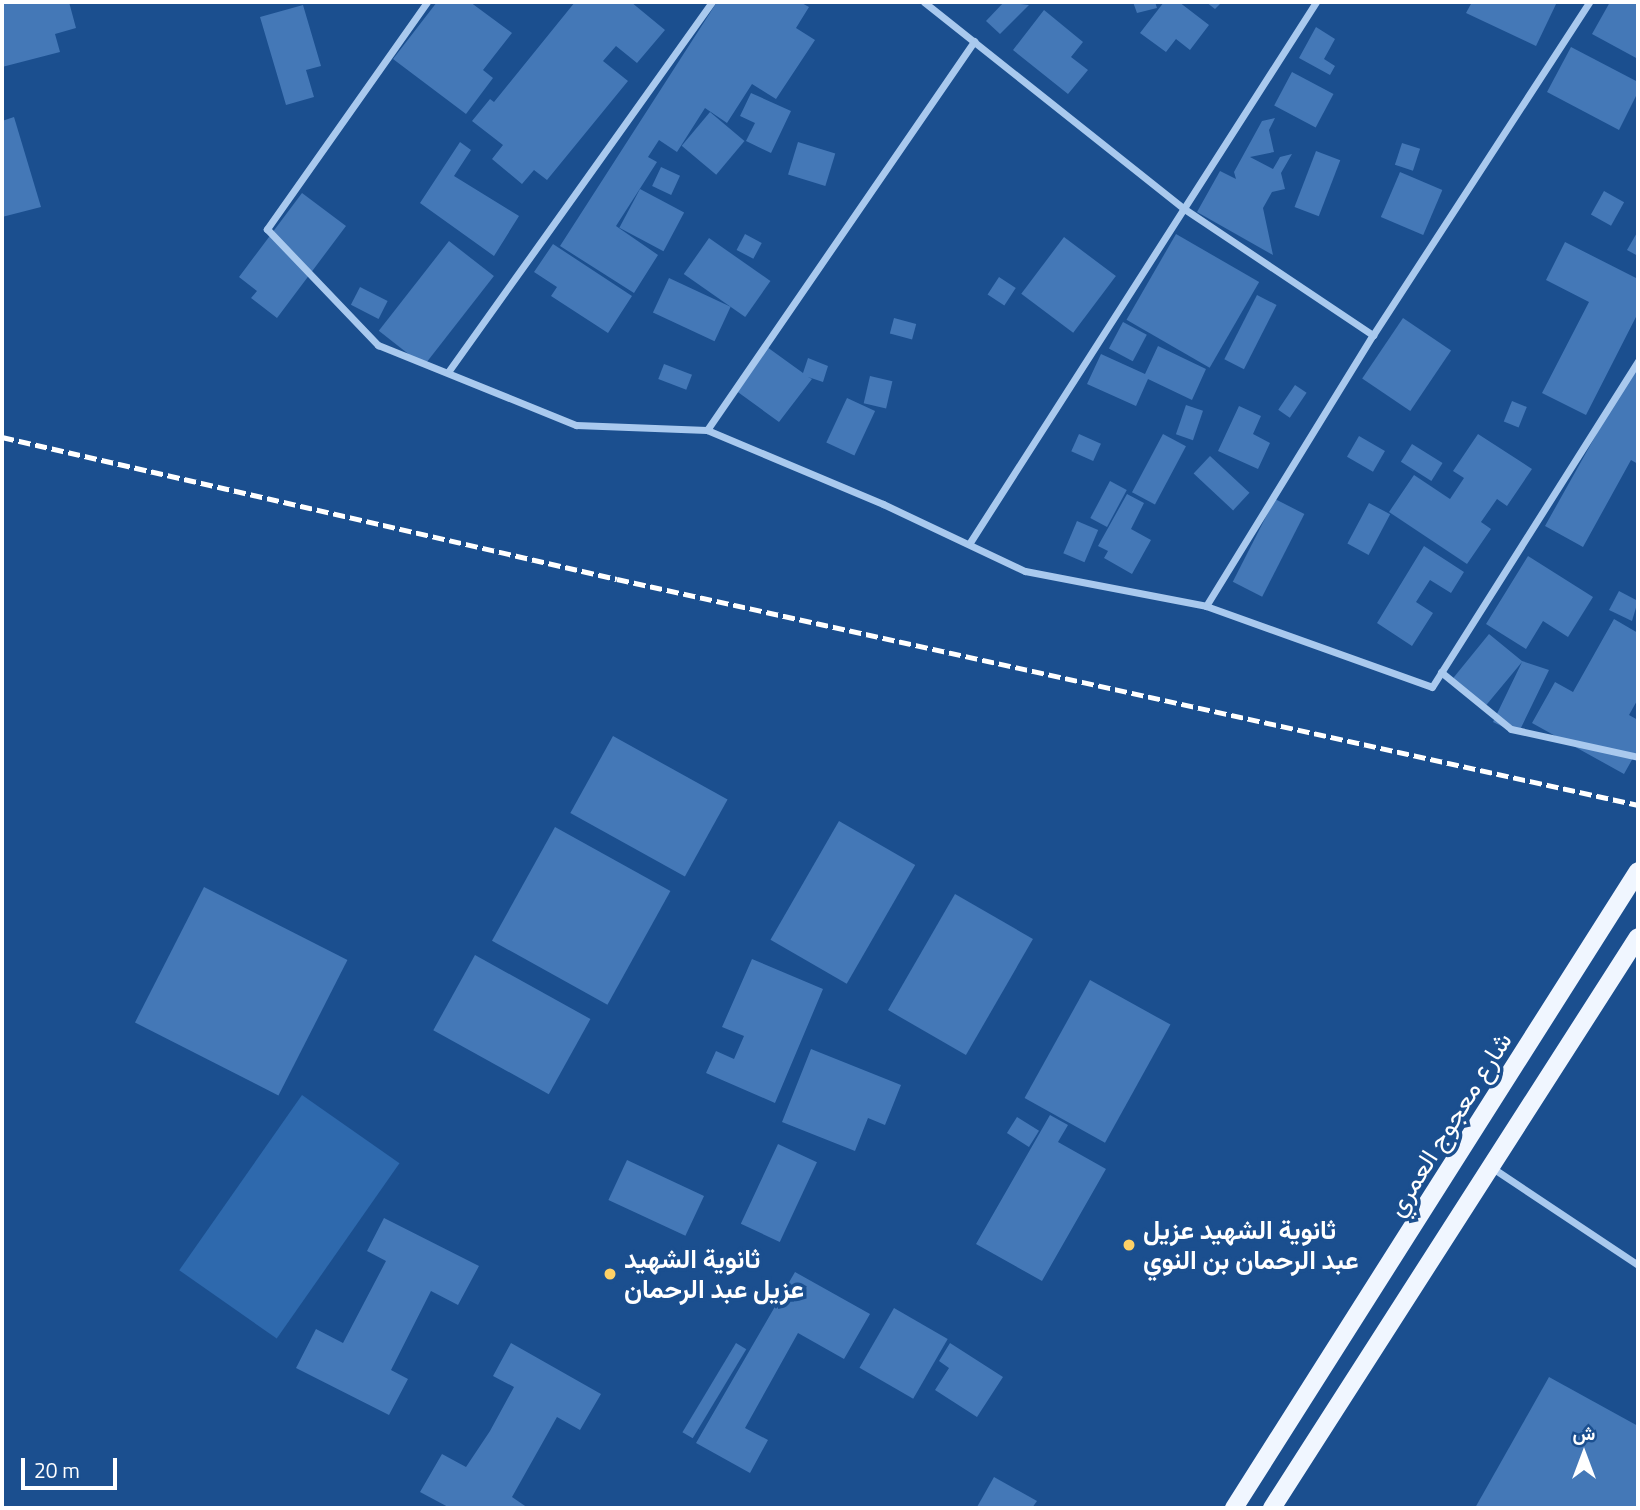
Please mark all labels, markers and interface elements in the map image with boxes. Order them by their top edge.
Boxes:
street label: شارع معجوج العمري [1380,1026,1518,1222]
place label: ثانوية الشهيد عزيل عبد الرحمان بن النوي [1143,1214,1359,1276]
marker: ثانوية الشهيد عزيل عبد الرحمان بن النوي [1121,1237,1137,1253]
place label: ثانوية الشهيد عزيل عبد الرحمان [624,1243,804,1304]
marker: ثانوية الشهيد عزيل عبد الرحمان [602,1266,618,1282]
text: ش [1573,1418,1595,1447]
north arrow [1549,1419,1619,1489]
scale bar [24,1444,121,1488]
text: 20 m [34,1454,80,1486]

